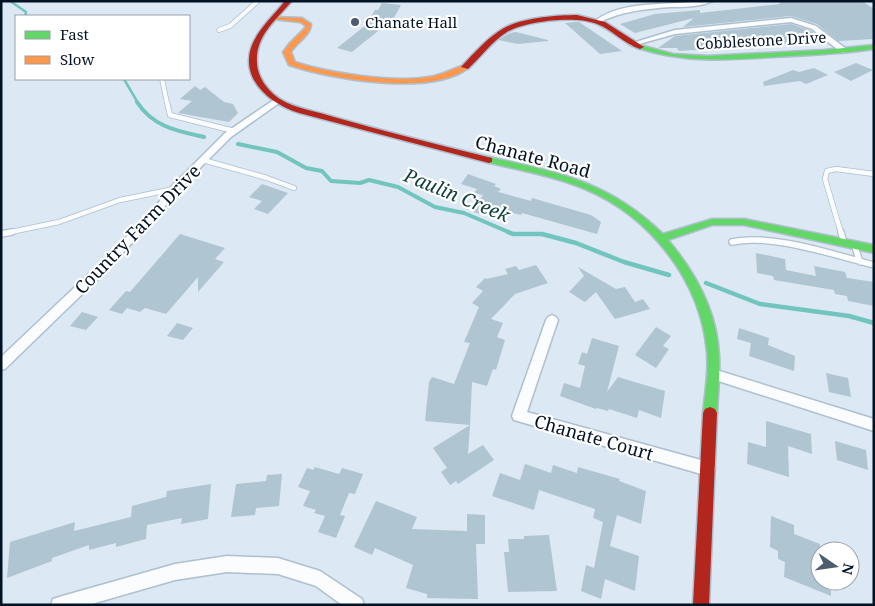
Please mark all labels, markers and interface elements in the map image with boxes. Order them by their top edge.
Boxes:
place label: Chanate Hall [365,12,457,32]
legend [15,15,190,80]
marker: Chanate Hall [349,16,361,28]
text: Fast [60,24,89,44]
street label: Cobblestone Drive [695,27,827,53]
text: Slow [60,49,94,69]
street label: Chanate Road [473,129,593,183]
street label: Country Farm Drive [69,159,205,299]
water label: Paulin Creek [399,162,515,228]
street label: Chanate Court [532,409,656,465]
north arrow [810,541,860,591]
text: N [838,562,859,577]

